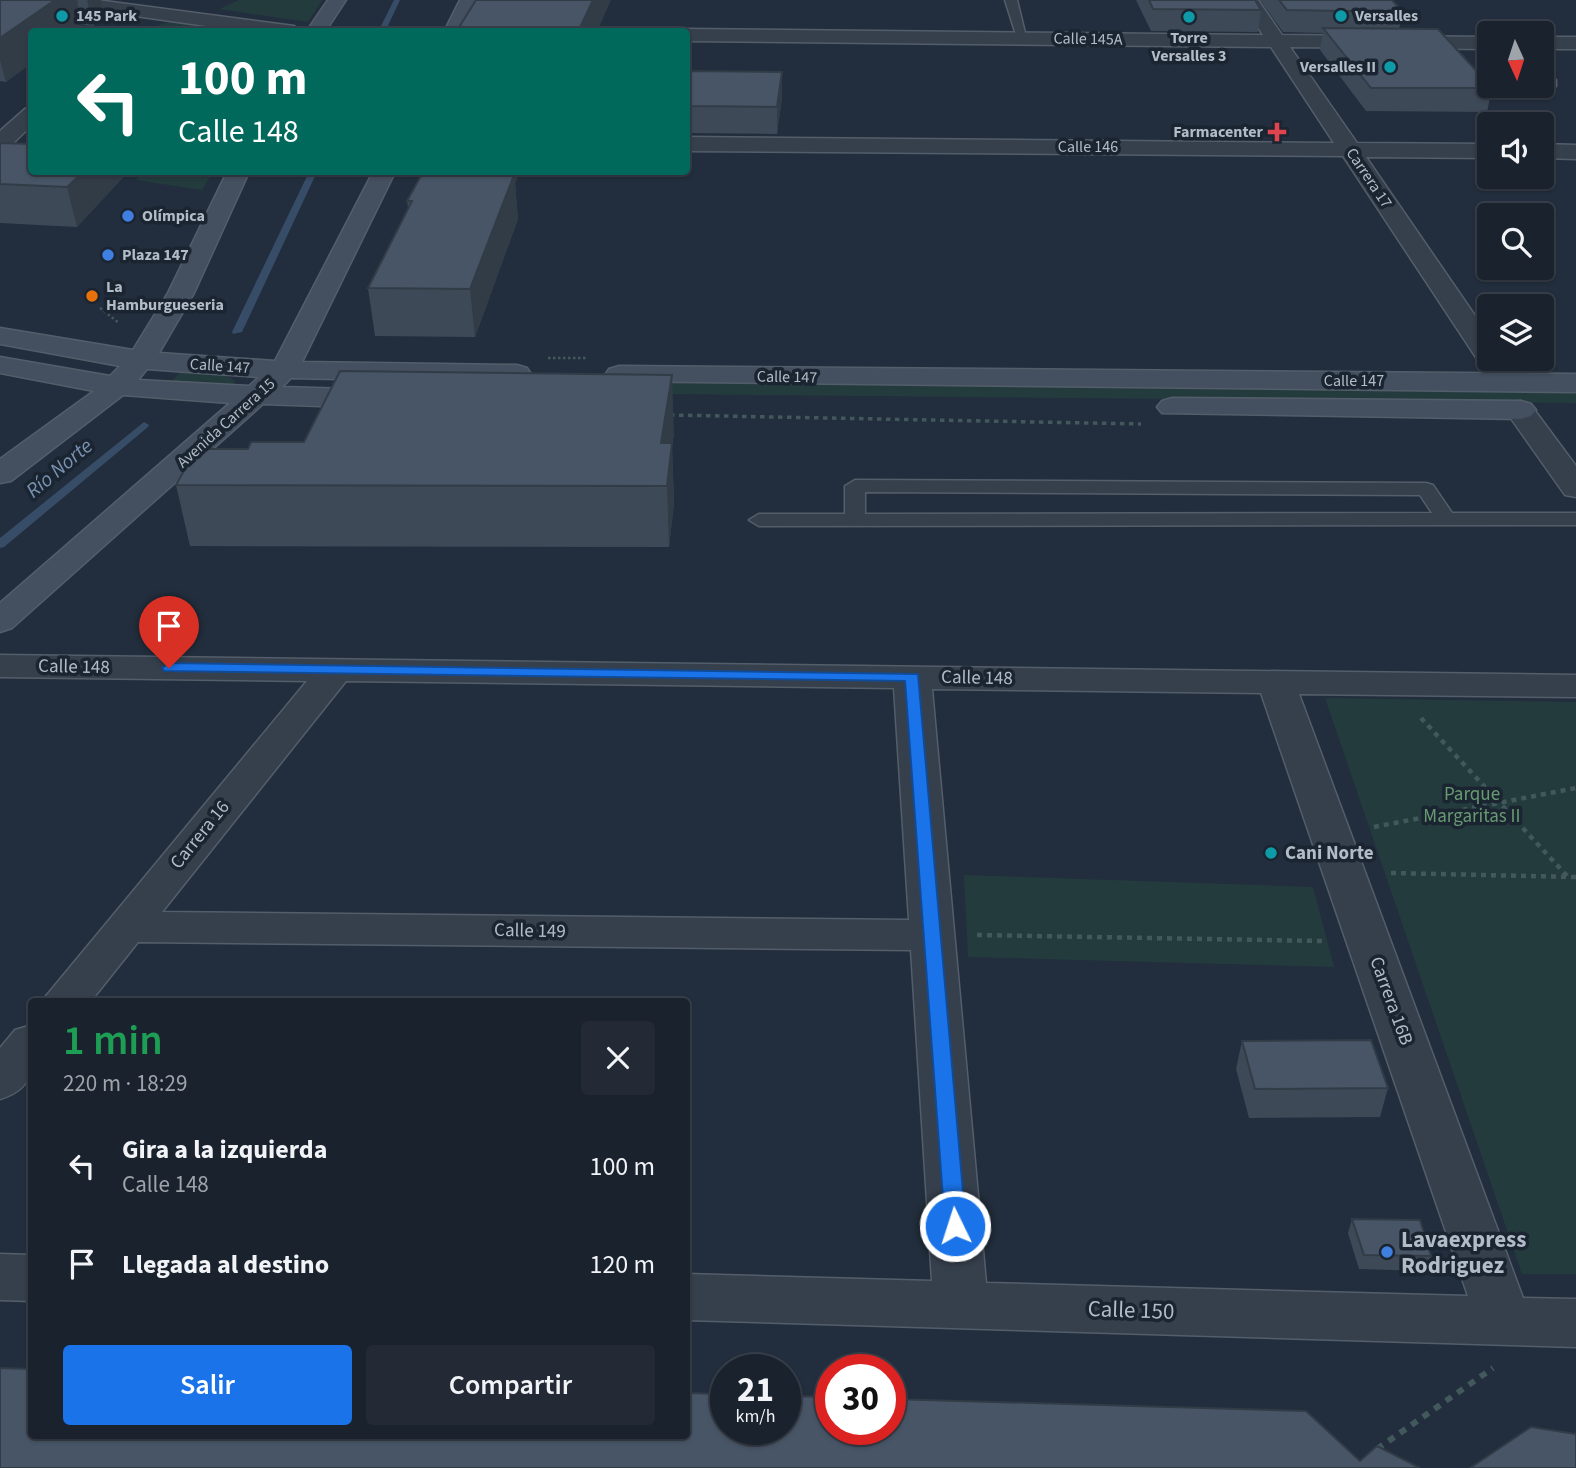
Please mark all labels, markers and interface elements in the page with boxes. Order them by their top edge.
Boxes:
place label: 145 Park [76,5,137,27]
place label: Versalles [1354,5,1418,27]
marker: 145 Park [54,8,70,24]
marker: Versalles [1333,8,1349,24]
marker: Torre Versalles 3 [1181,9,1197,25]
north arrow [1477,21,1554,98]
map controls [1477,21,1554,371]
street label: Calle 145A [1053,27,1123,51]
place label: Torre Versalles 3 [1151,27,1226,67]
text: 100 m [178,44,307,114]
icon: left [63,56,154,147]
place label: Versalles II [1299,56,1376,78]
marker: Versalles II [1382,59,1398,75]
text: Calle 148 [178,109,299,155]
button: sound [1477,112,1554,189]
place label: Farmacenter [1173,121,1264,143]
marker: Farmacenter [1269,124,1285,140]
street label: Calle 146 [1058,136,1118,158]
street label: Carrera 17 [1341,143,1397,213]
button: search [1477,203,1554,280]
place label: Olímpica [142,205,205,227]
marker: Olímpica [120,208,136,224]
place label: Plaza 147 [122,244,189,266]
marker: Plaza 147 [100,247,116,263]
place label: La Hamburgueseria [106,276,224,316]
marker: La Hamburgueseria [84,288,100,304]
button: layers [1477,294,1554,371]
street label: Calle 147 [189,353,251,379]
street label: Calle 147 [757,365,817,389]
street label: Calle 147 [1324,370,1384,392]
street label: Avenida Carrera 15 [172,373,280,473]
water label: Río Norte [19,431,99,505]
pin [139,596,199,668]
icon: arrive [150,607,188,645]
street label: Calle 148 [38,653,110,681]
street label: Calle 148 [941,664,1013,692]
park label: Parque Margaritas II [1423,781,1521,830]
street label: Carrera 16 [164,795,236,875]
place label: Cani Norte [1285,840,1374,867]
marker: Cani Norte [1263,845,1279,861]
street label: Calle 149 [494,917,566,945]
street label: Carrera 16B [1363,953,1419,1049]
text: 1 min [63,1011,163,1071]
button: close [581,1021,655,1095]
text: 220 m · 18:29 [63,1067,187,1100]
text: Gira a la izquierda [122,1131,327,1168]
icon: left [63,1147,101,1185]
text: 100 m [589,1148,655,1185]
text: Calle 148 [122,1168,209,1201]
position arrow [918,1189,992,1263]
place label: Lavaexpress Rodriguez [1401,1223,1526,1282]
marker: Lavaexpress Rodriguez [1379,1244,1395,1260]
icon: arrive [63,1245,101,1283]
text: Llegada al destino [122,1246,329,1283]
text: 120 m [589,1246,655,1283]
street label: Calle 150 [1087,1292,1175,1328]
button: Salir [63,1345,352,1425]
button: Compartir [366,1345,655,1425]
speed limit sign: 30 [815,1354,906,1445]
text: 21 [737,1365,774,1415]
text: km/h [736,1404,775,1429]

